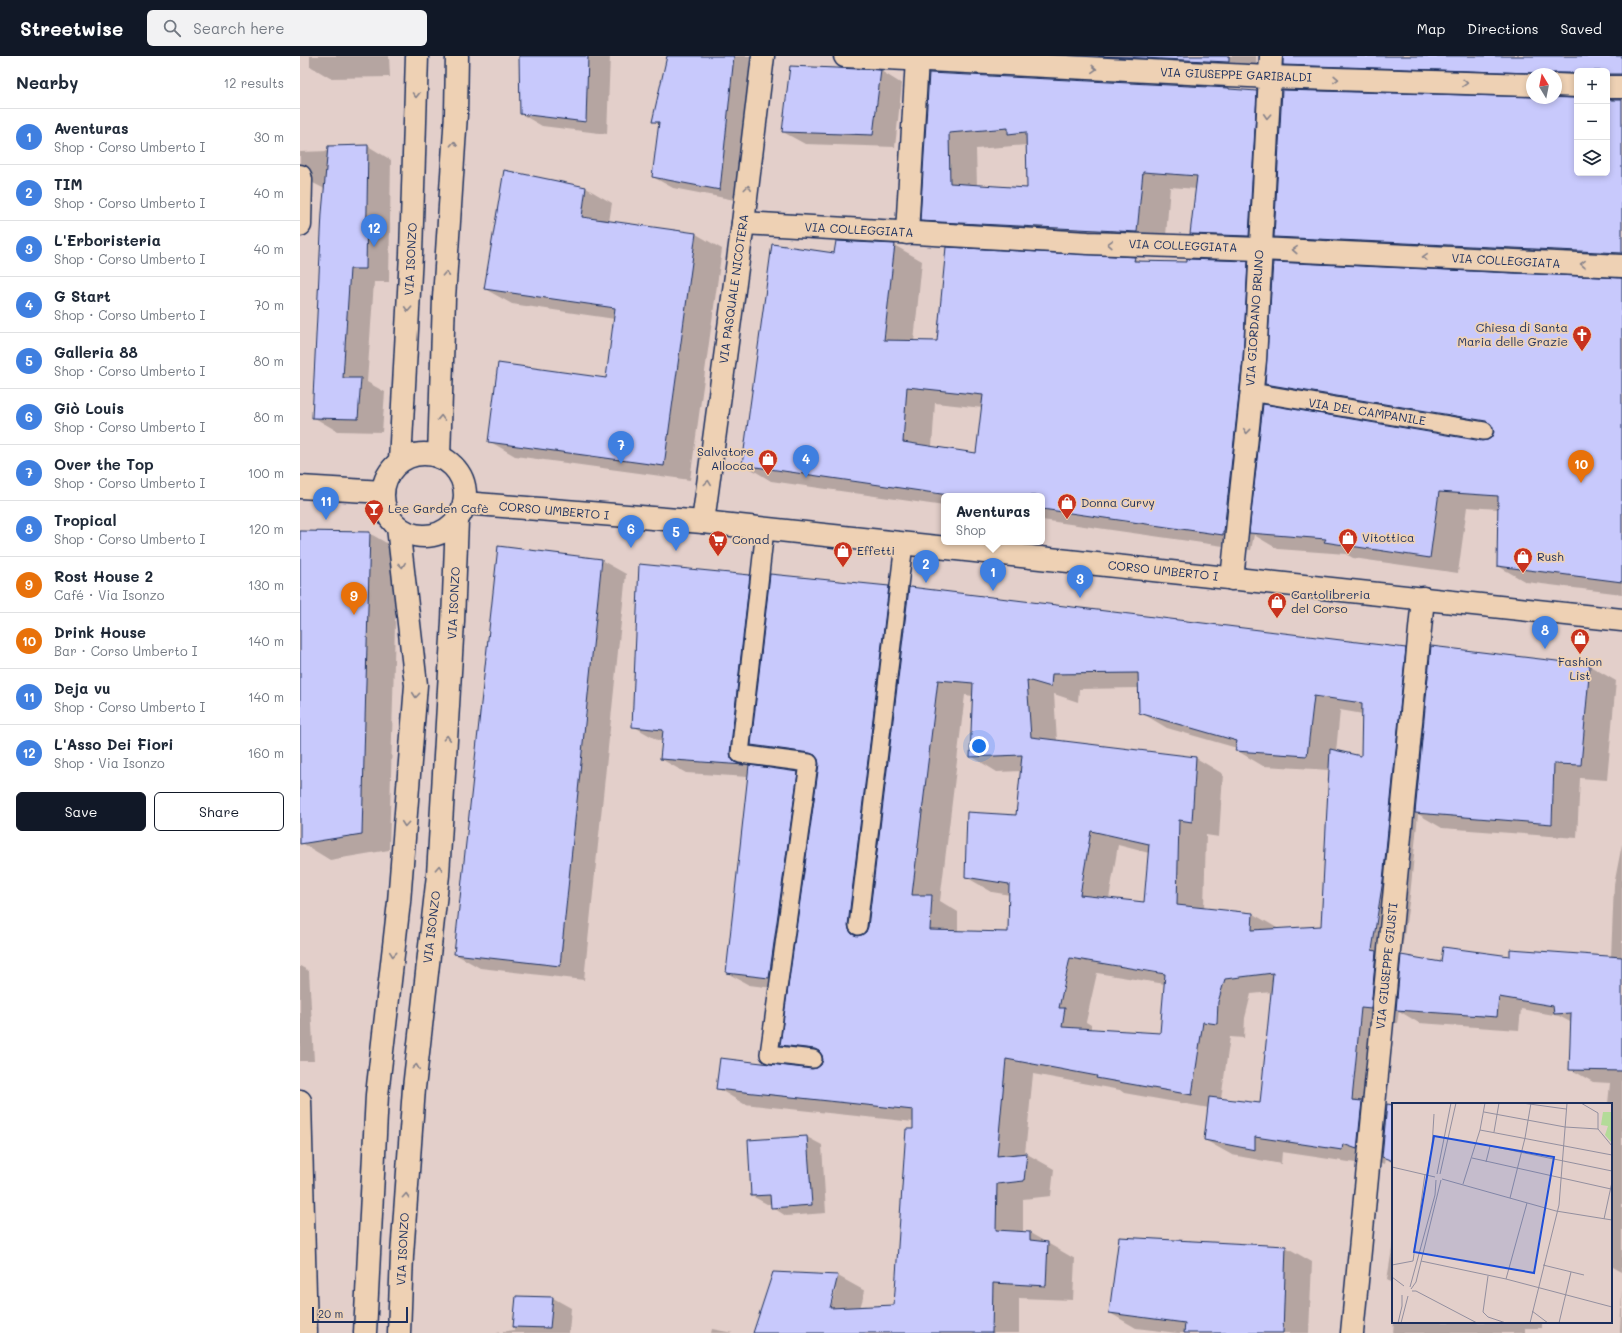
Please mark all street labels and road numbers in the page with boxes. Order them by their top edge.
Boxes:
street label: VIA GIUSEPPE GARIBALDI [1160,63,1312,85]
street label: VIA PASQUALE NICOTERA [715,213,751,365]
street label: VIA COLLEGGIATA [804,218,914,240]
street label: VIA ISONZO [400,222,420,296]
street label: VIA COLLEGGIATA [1128,235,1238,255]
street label: VIA GIORDANO BRUNO [1241,249,1267,387]
street label: VIA COLLEGGIATA [1451,249,1561,271]
street label: VIA DEL CAMPANILE [1307,394,1427,428]
street label: CORSO UMBERTO I [498,497,610,523]
street label: CORSO UMBERTO I [1107,556,1219,584]
street label: VIA ISONZO [443,566,463,640]
street label: VIA ISONZO [419,890,443,964]
street label: VIA GIUSEPPE GIUSTI [1371,902,1401,1030]
street label: VIA ISONZO [392,1212,412,1286]

